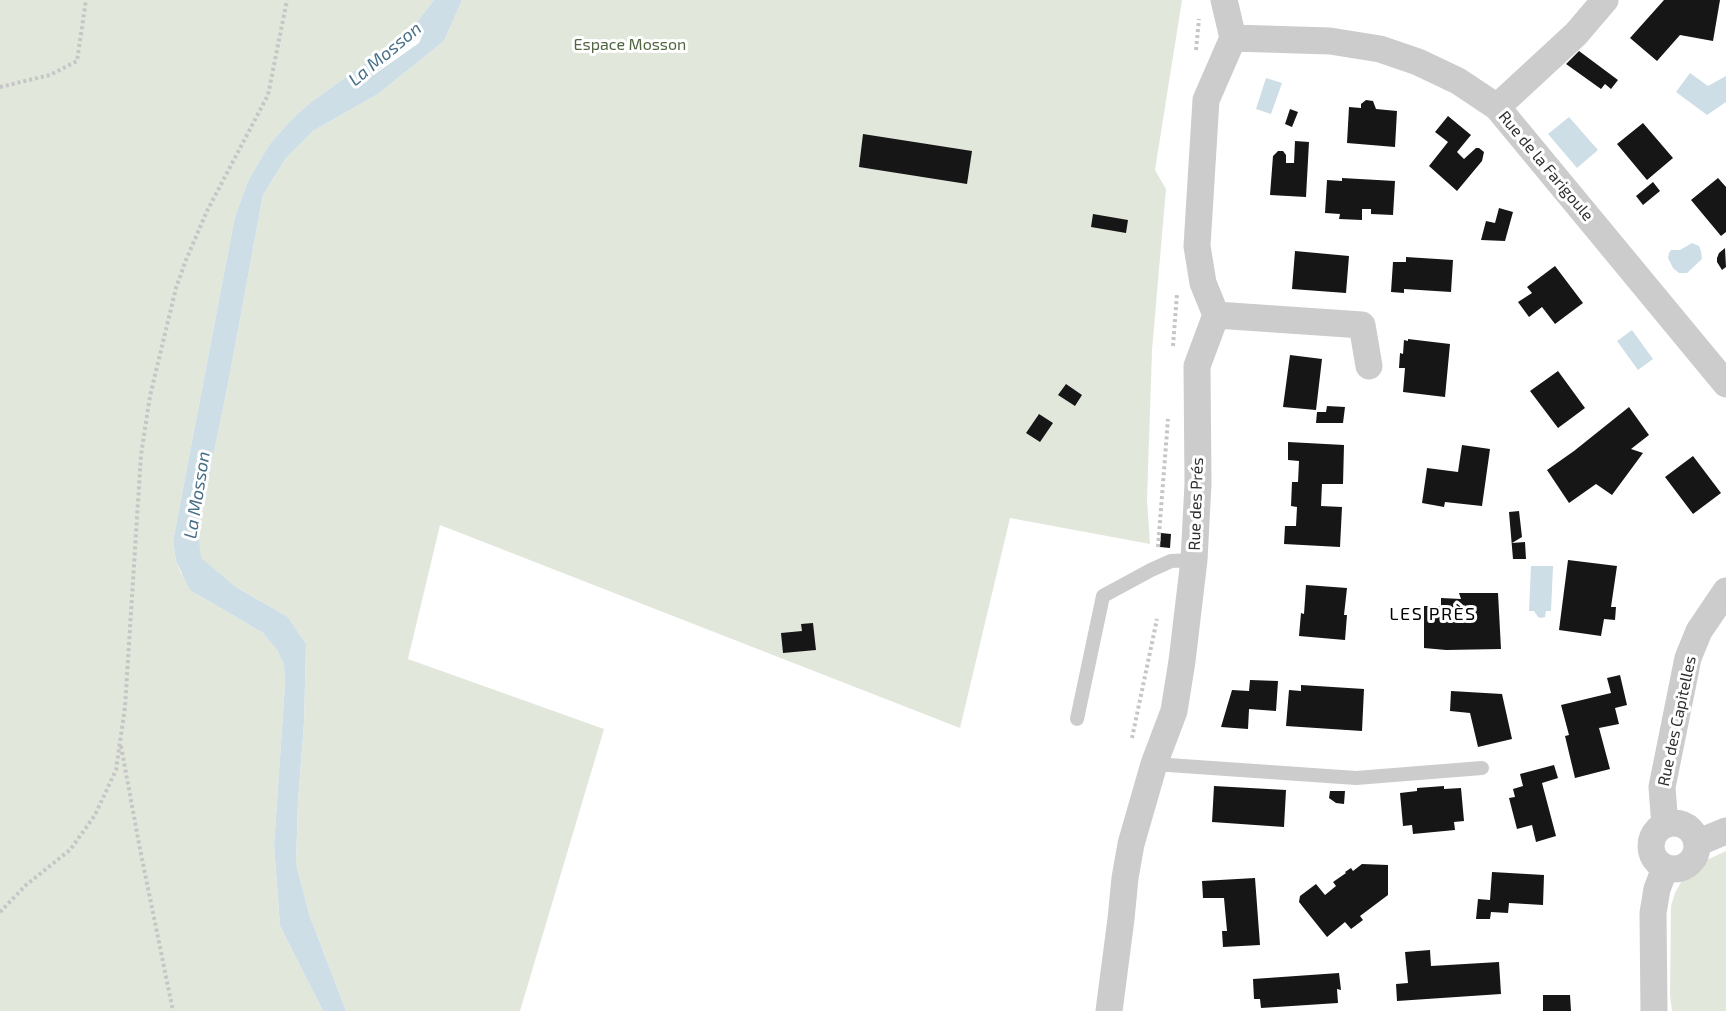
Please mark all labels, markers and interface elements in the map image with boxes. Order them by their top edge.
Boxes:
water label: La Mosson [344,17,426,91]
park label: Espace Mosson [574,35,686,55]
street label: Rue de la Farigoule [1494,107,1598,225]
water label: La Mosson [179,450,215,540]
street label: Rue des Prés [1185,457,1207,551]
district label: LES PRÈS [1389,603,1477,625]
street label: Rue des Capitelles [1654,654,1700,788]

